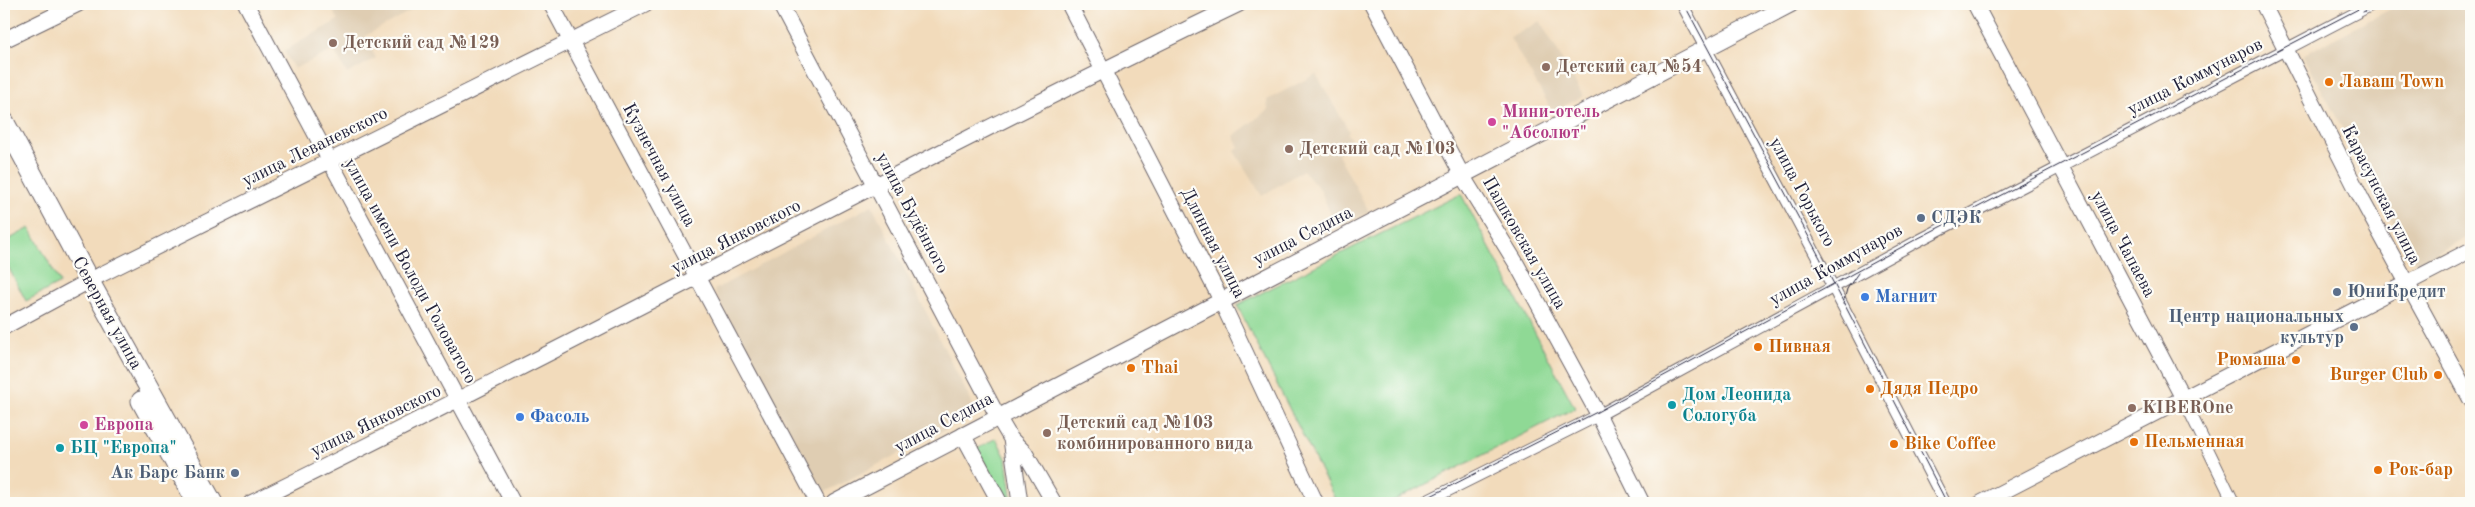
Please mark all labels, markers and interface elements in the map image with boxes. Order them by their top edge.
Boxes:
place label: Детский сад №129 [343,34,500,52]
street label: улица Коммунаров [2125,35,2265,119]
marker: Детский сад №129 [327,37,339,49]
place label: Детский сад №54 [1556,58,1702,76]
marker: Детский сад №54 [1540,61,1552,73]
place label: Лаваш Town [2339,73,2444,91]
marker: Лаваш Town [2323,76,2335,88]
street label: Кузнечная улица [619,100,699,230]
place label: Мини-отель "Абсолют" [1502,103,1600,142]
street label: улица Леваневского [239,104,391,190]
marker: Мини-отель "Абсолют" [1486,116,1498,128]
street label: Карасунская улица [2338,122,2424,268]
street label: улица Горького [1766,134,1838,250]
place label: Детский сад №103 [1299,140,1456,158]
marker: Детский сад №103 [1283,143,1295,155]
street label: улица Будённого [873,150,951,277]
street label: улица имени Володи Головатого [340,155,480,387]
street label: Пашковская улица [1479,174,1569,312]
street label: Длинная улица [1177,185,1249,301]
street label: улица Чапаева [2087,188,2159,300]
street label: улица Янковского [668,197,804,277]
street label: улица Седина [1250,203,1356,269]
place label: СДЭК [1931,209,1981,227]
marker: СДЭК [1915,212,1927,224]
street label: улица Коммунаров [1766,221,1906,309]
street label: Северная улица [69,254,145,372]
place label: ЮниКредит [2347,283,2446,301]
marker: ЮниКредит [2331,286,2343,298]
place label: Магнит [1875,288,1938,306]
marker: Магнит [1859,291,1871,303]
place label: Центр национальных культур [2168,308,2344,347]
marker: Центр национальных культур [2348,321,2360,333]
place label: Пивная [1768,338,1831,356]
marker: Пивная [1752,341,1764,353]
place label: Рюмаша [2216,351,2286,369]
marker: Рюмаша [2290,354,2302,366]
place label: Thai [1141,359,1178,377]
marker: Thai [1125,362,1137,374]
place label: Burger Club [2329,366,2428,384]
marker: Burger Club [2432,369,2444,381]
place label: Дядя Педро [1880,380,1978,398]
street label: улица Янковского [308,382,444,460]
marker: Дядя Педро [1864,383,1876,395]
place label: Дом Леонида Сологуба [1682,386,1792,425]
street label: улица Седина [892,389,996,456]
marker: Дом Леонида Сологуба [1666,399,1678,411]
place label: KIBEROne [2142,399,2233,417]
marker: KIBEROne [2126,402,2138,414]
place label: Фасоль [530,408,590,426]
marker: Фасоль [514,411,526,423]
place label: Детский сад №103 комбинированного вида [1057,414,1253,453]
place label: Европа [94,416,154,434]
marker: Европа [78,419,90,431]
marker: Детский сад №103 комбинированного вида [1041,427,1053,439]
place label: Пельменная [2144,433,2244,451]
place label: Bike Coffee [1904,435,1996,453]
marker: Пельменная [2128,436,2140,448]
marker: Bike Coffee [1888,438,1900,450]
place label: БЦ "Европа" [70,439,177,457]
marker: БЦ "Европа" [54,442,66,454]
place label: Рок-бар [2388,461,2453,479]
place label: Ак Барс Банк [110,464,226,482]
marker: Рок-бар [2372,464,2384,476]
marker: Ак Барс Банк [229,467,241,479]

